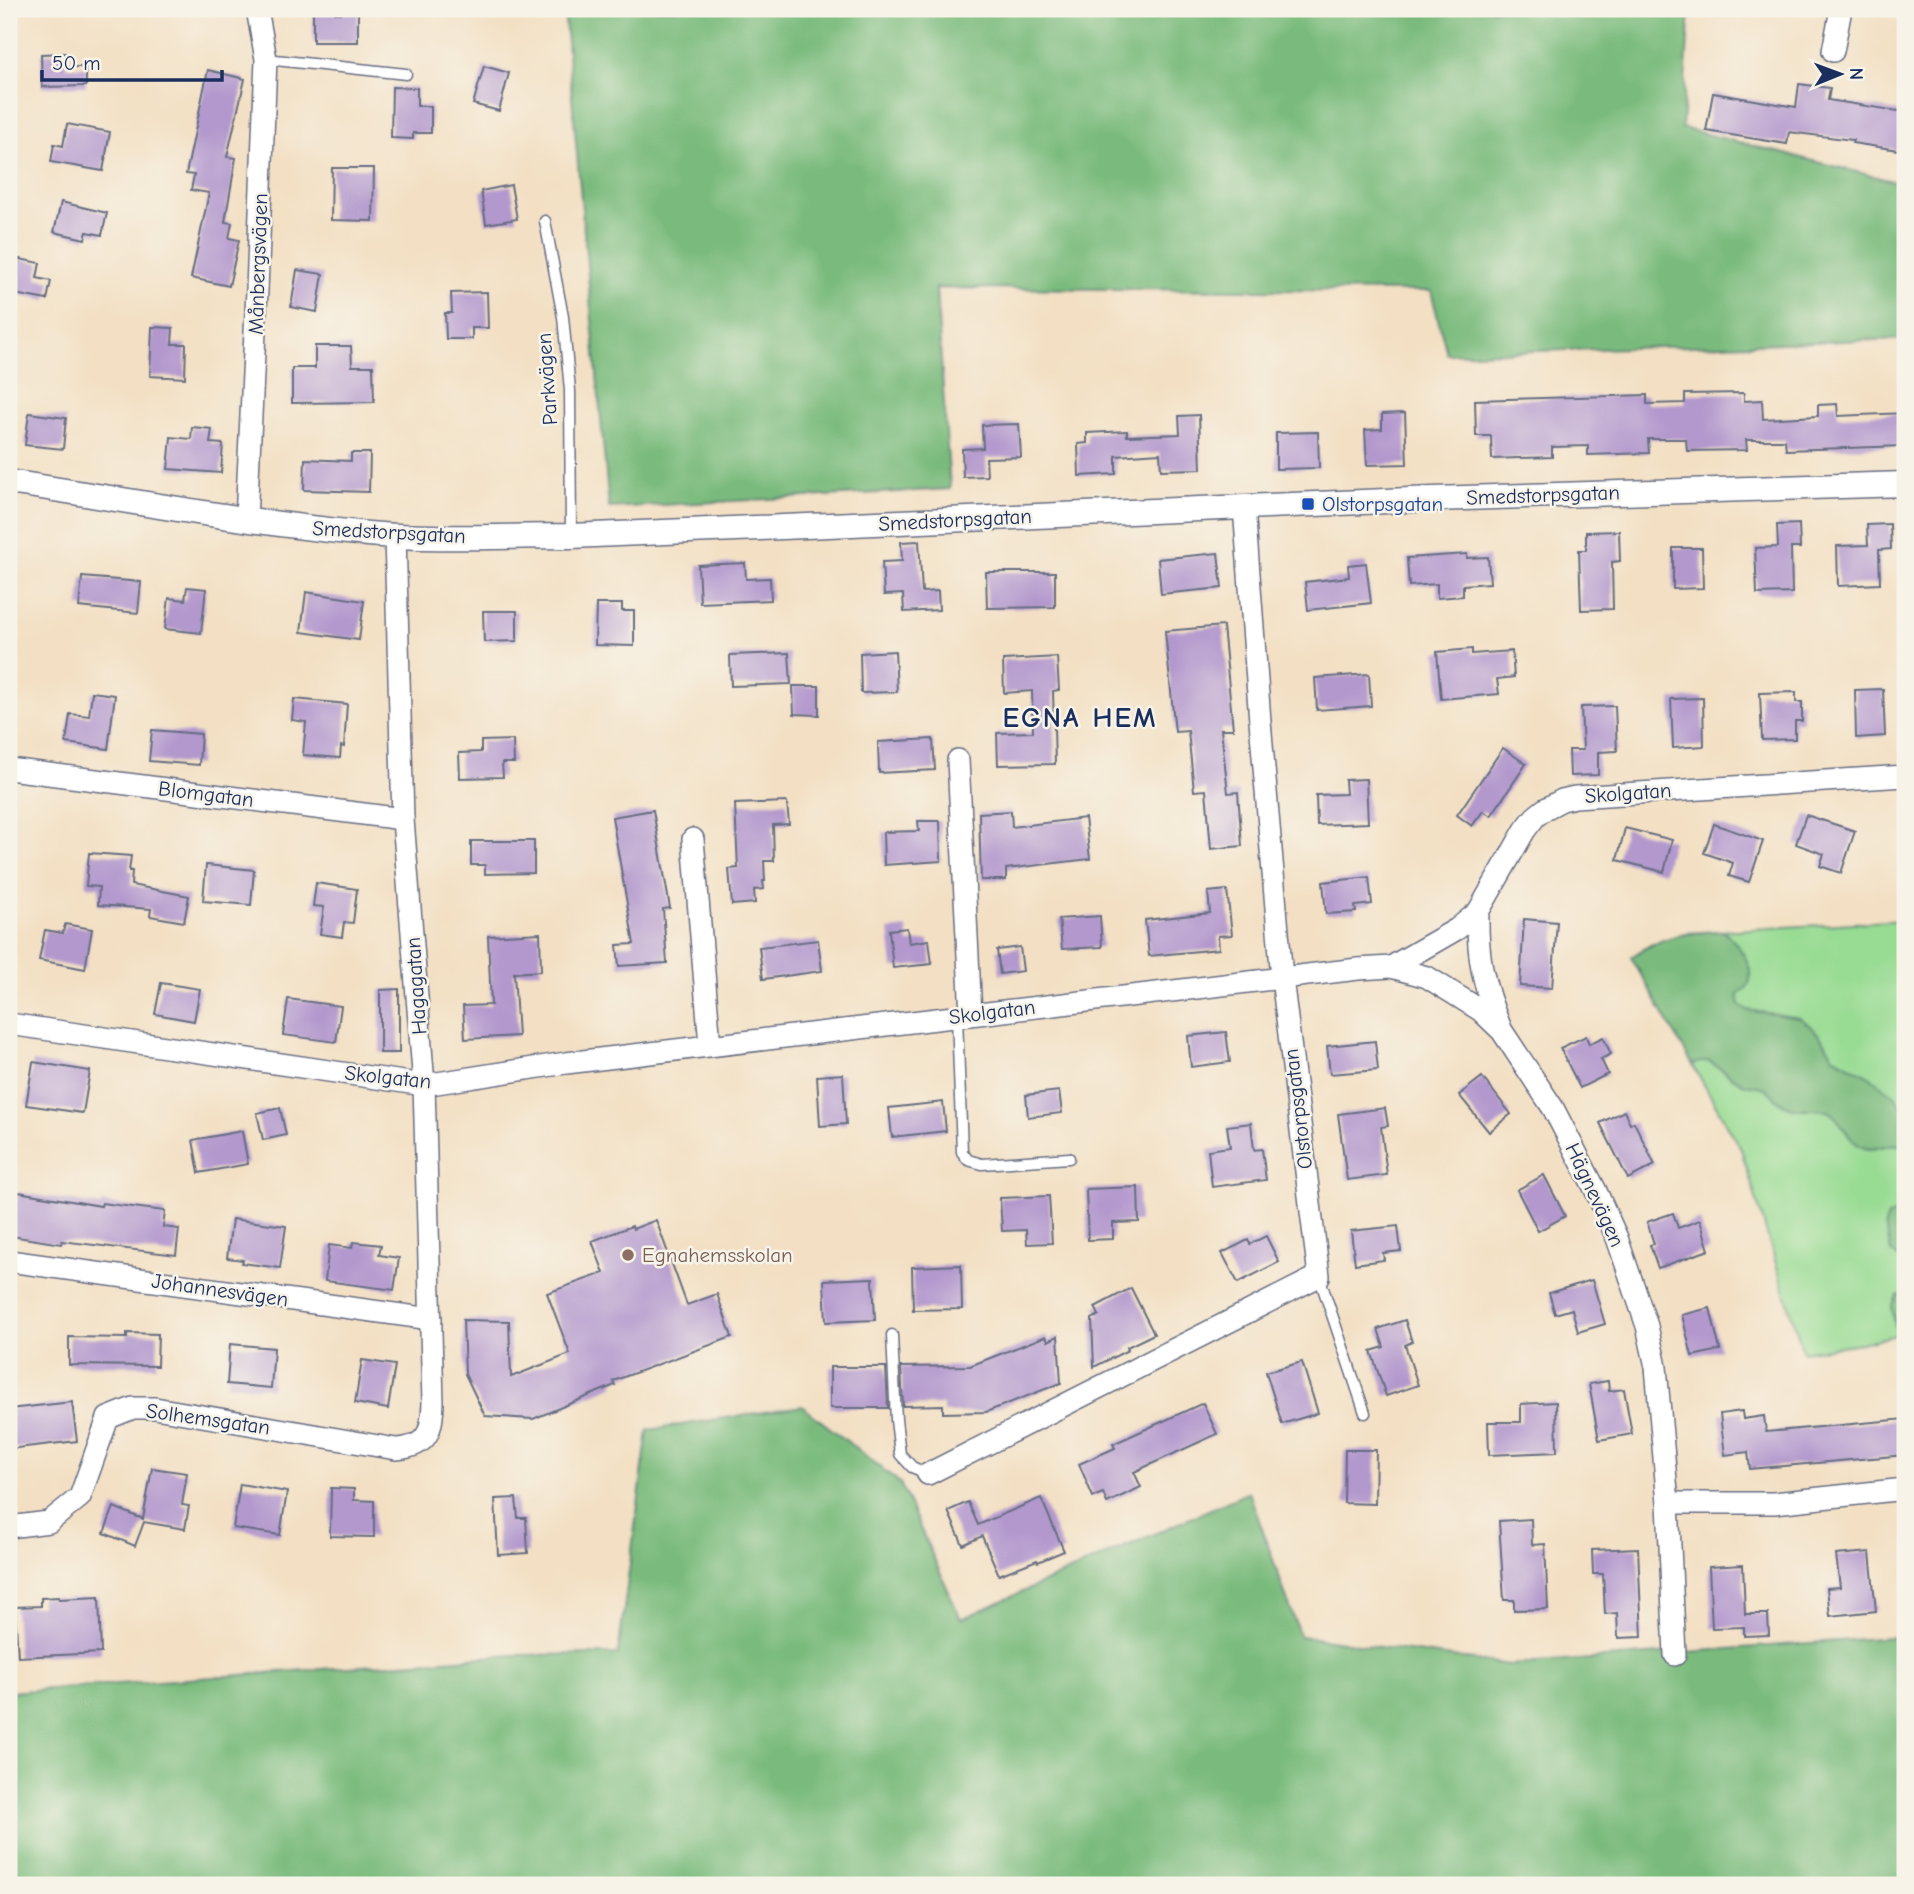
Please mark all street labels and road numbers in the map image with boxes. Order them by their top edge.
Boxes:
street label: Månbergsvägen [244,193,272,335]
street label: Parkvägen [532,332,562,426]
street label: Smedstorpsgatan [1466,480,1620,510]
street label: Smedstorpsgatan [878,504,1032,536]
street label: Smedstorpsgatan [312,516,466,548]
street label: Blomgatan [157,776,255,812]
street label: Skolgatan [1584,778,1672,808]
street label: Hagagatan [401,936,431,1036]
street label: Skolgatan [947,995,1037,1029]
street label: Olstorpsgatan [1279,1047,1317,1171]
street label: Skolgatan [344,1061,432,1093]
street label: Hägnevägen [1561,1139,1629,1251]
street label: Johannesvägen [150,1269,290,1311]
street label: Solhemsgatan [144,1398,272,1440]

